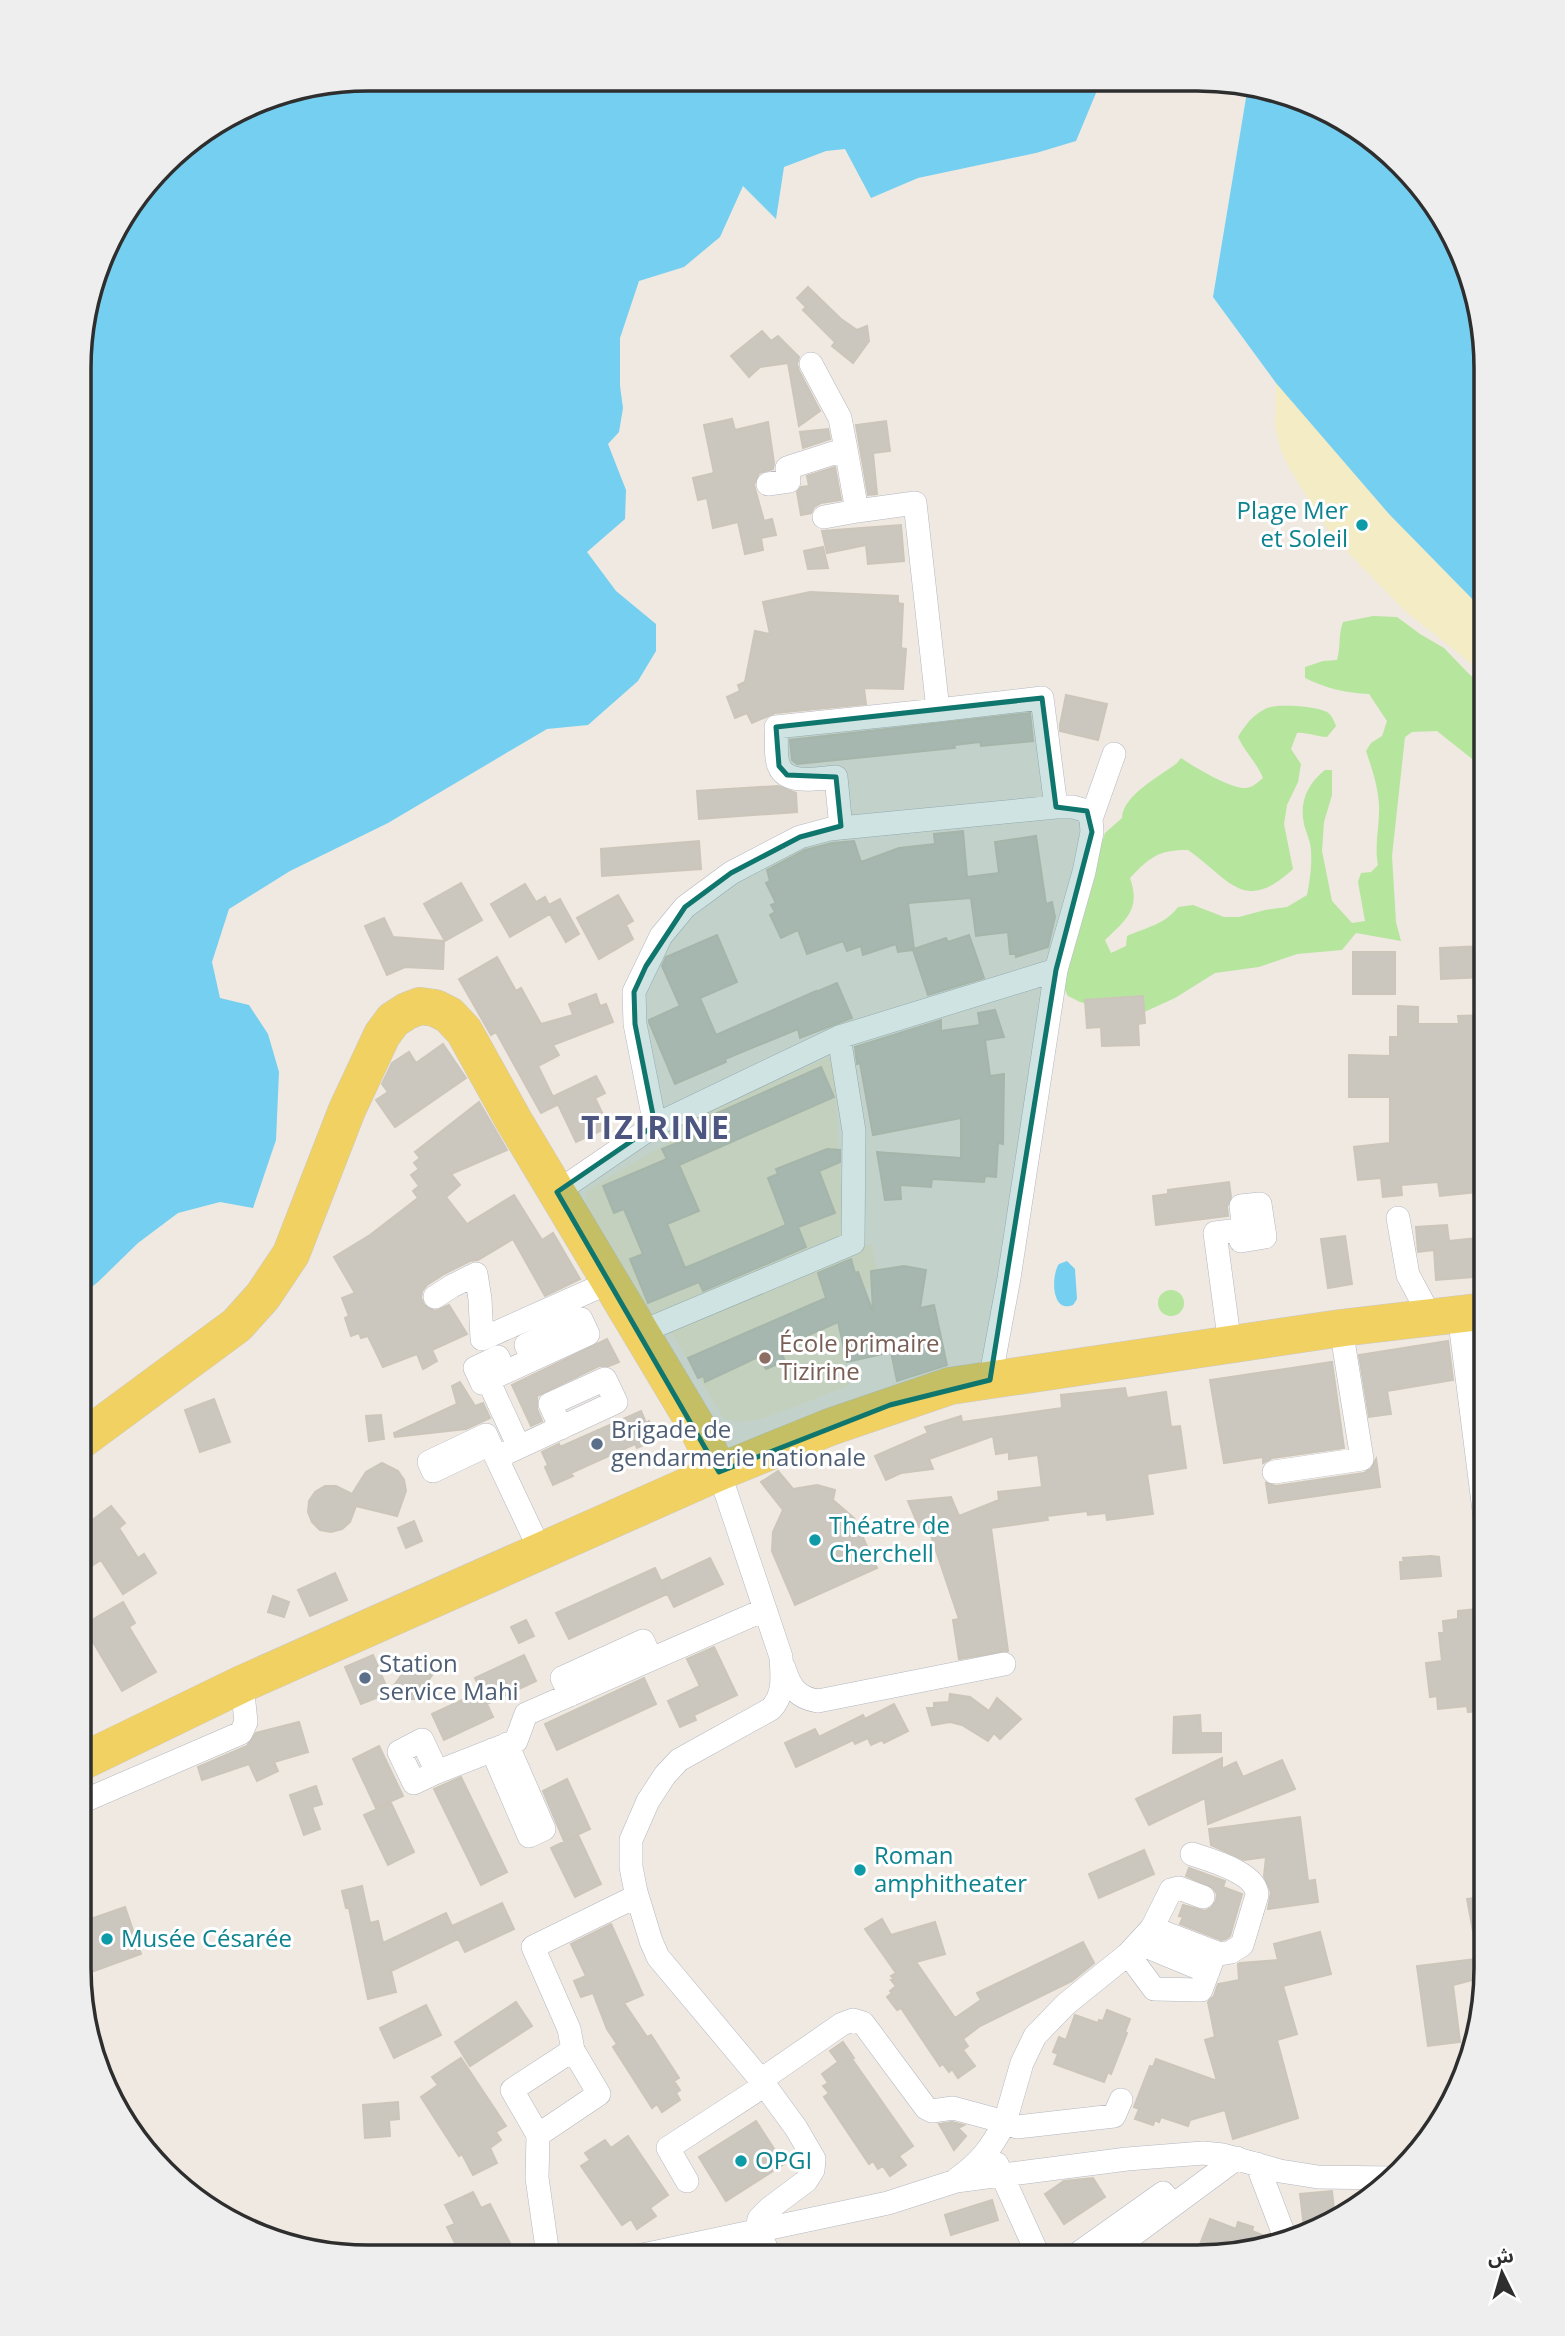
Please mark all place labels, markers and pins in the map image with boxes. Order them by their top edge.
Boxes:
place label: Plage Mer et Soleil [1237,493,1348,554]
marker: Plage Mer et Soleil [1354,517,1370,533]
place label: École primaire Tizirine [779,1326,940,1387]
marker: École primaire Tizirine [757,1350,773,1366]
place label: Brigade de gendarmerie nationale [611,1412,866,1473]
marker: Brigade de gendarmerie nationale [589,1436,605,1452]
place label: Théatre de Cherchell [829,1508,950,1569]
marker: Théatre de Cherchell [807,1532,823,1548]
place label: Station service Mahi [379,1646,519,1707]
marker: Station service Mahi [357,1670,373,1686]
place label: Roman amphitheater [874,1838,1027,1899]
marker: Roman amphitheater [852,1862,868,1878]
place label: Musée Césarée [121,1921,292,1954]
marker: Musée Césarée [99,1931,115,1947]
place label: OPGI [755,2143,812,2176]
marker: OPGI [733,2153,749,2169]

